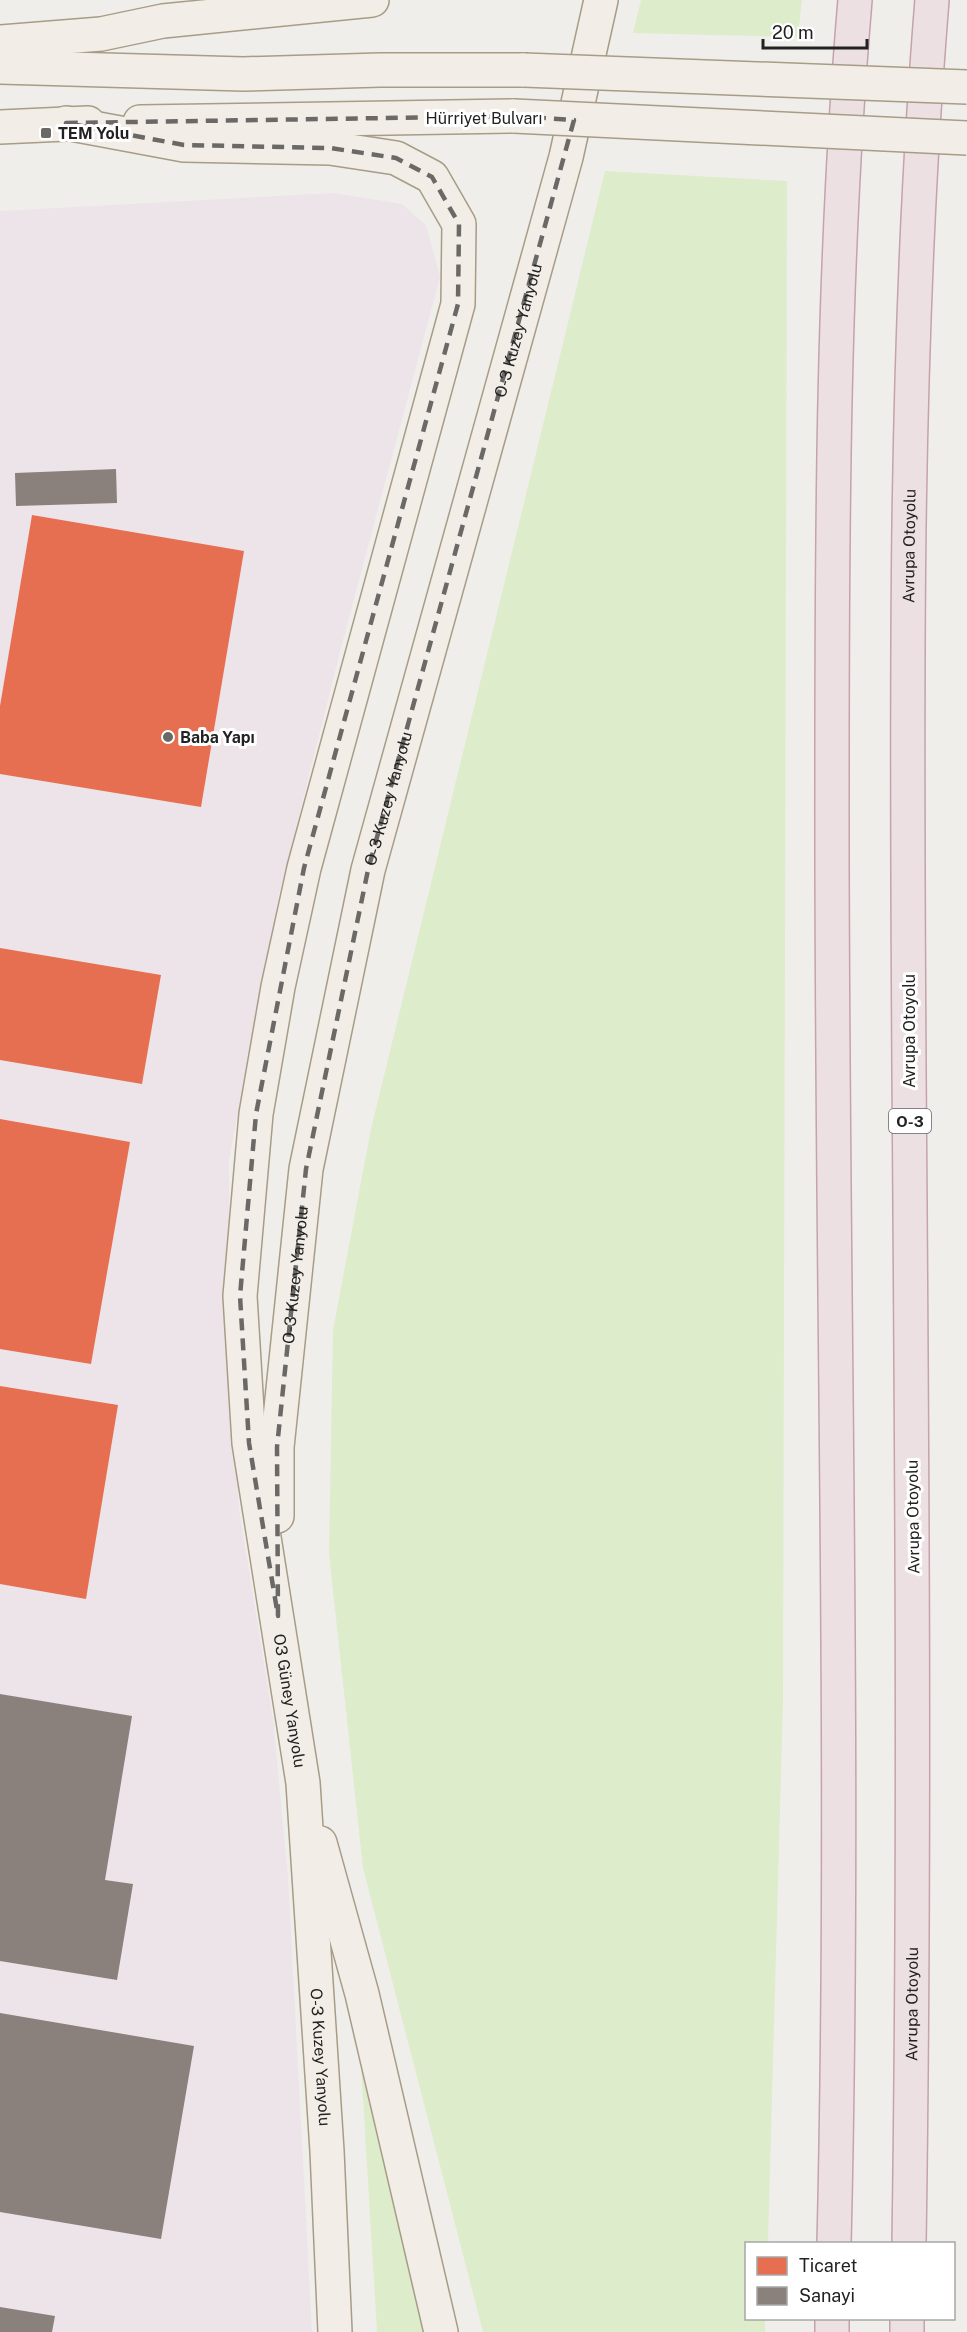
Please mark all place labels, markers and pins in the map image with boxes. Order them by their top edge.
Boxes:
place label: TEM Yolu [58,124,129,143]
marker: TEM Yolu [39,126,53,140]
place label: Baba Yapı [180,728,255,747]
marker: Baba Yapı [161,730,175,744]

